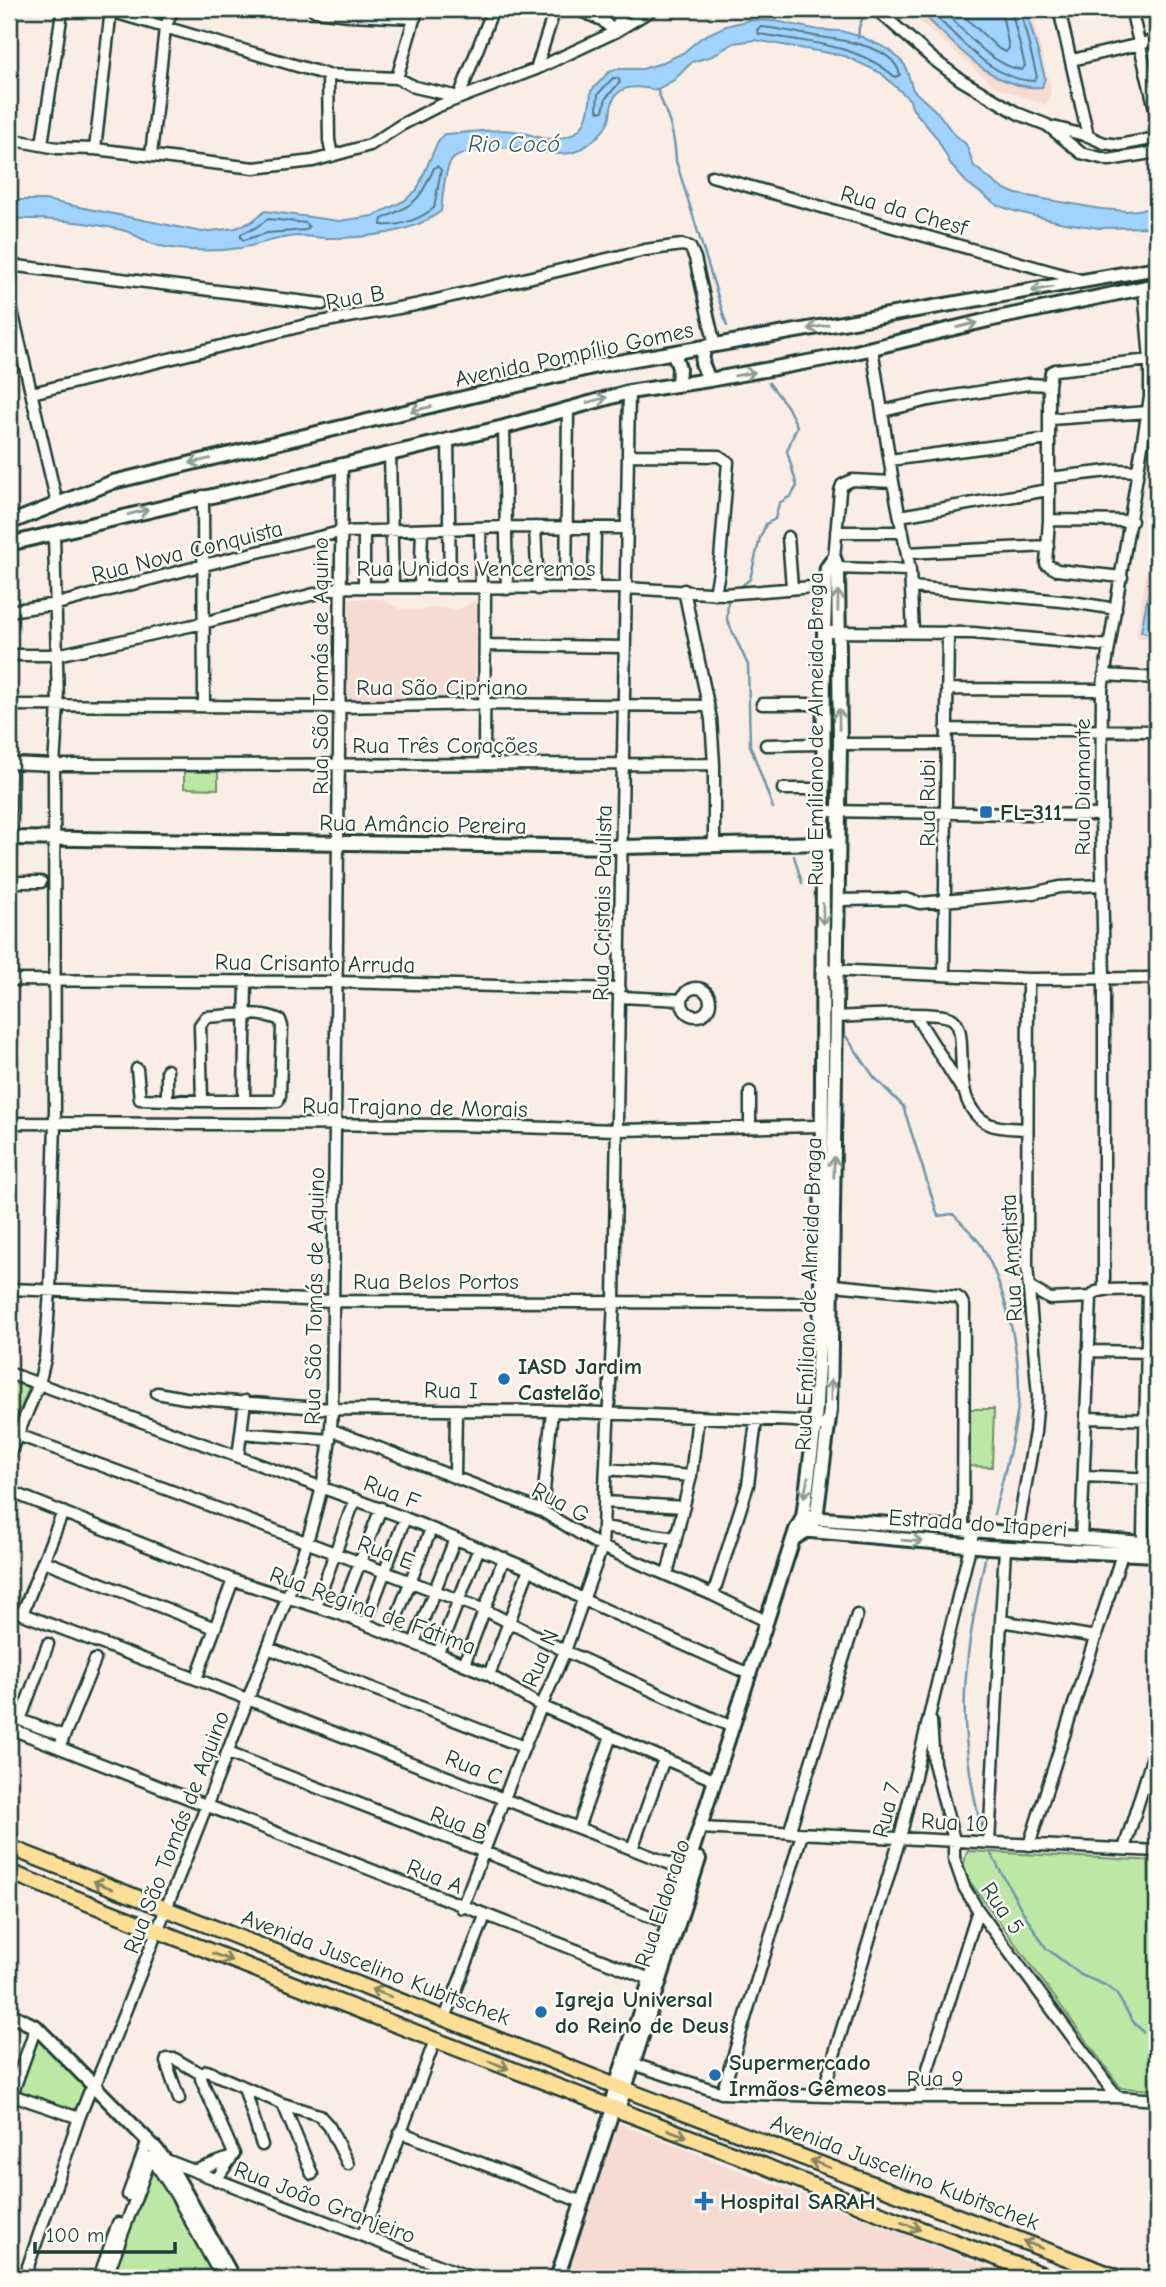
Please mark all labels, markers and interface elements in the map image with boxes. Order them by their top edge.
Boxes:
water label: Rio Cocó [468,130,560,158]
street label: Rua da Chesf [837,179,972,242]
street label: Rua B [324,279,387,316]
one-way arrow [1031,283,1054,296]
street label: Avenida Pompílio Gomes [452,316,696,393]
one-way arrow [955,318,978,331]
one-way arrow [807,321,830,334]
one-way arrow [733,366,756,380]
one-way arrow [586,393,608,406]
one-way arrow [411,403,433,416]
one-way arrow [189,455,212,469]
one-way arrow [126,505,149,518]
street label: Rua Nova Conquista [89,515,285,588]
street label: Rua São Tomás de Aquino [307,537,334,795]
street label: Rua Unidos Venceremos [357,555,595,582]
street label: Rua Emíliano de Almeida Braga [802,572,829,886]
one-way arrow [831,589,845,612]
street label: Rua São Cipriano [356,674,528,701]
one-way arrow [832,708,846,731]
street label: Rua Diamante [1069,718,1096,856]
street label: Rua Três Corações [352,732,538,759]
street label: Rua Rubi [914,759,941,847]
place label: FL-311 [1000,799,1062,826]
marker: FL-311 [978,804,994,820]
street label: Rua Cristais Paulista [587,805,618,1001]
street label: Rua Amâncio Pereira [319,809,527,840]
one-way arrow [816,902,830,925]
street label: Rua Crisanto Arruda [214,948,416,979]
street label: Rua Trajano de Morais [302,1092,528,1123]
street label: Rua Emíliano de Almeida Braga [790,1137,827,1451]
one-way arrow [827,1155,841,1178]
street label: Rua São Tomás de Aquino [299,1167,330,1425]
street label: Rua Ametista [995,1193,1028,1323]
street label: Rua Belos Portos [353,1268,519,1295]
place label: IASD Jardim Castelão [518,1353,642,1406]
marker: IASD Jardim Castelão [496,1371,512,1387]
street label: Rua I [424,1377,478,1404]
one-way arrow [824,1379,838,1402]
street label: Rua F [360,1469,425,1516]
one-way arrow [799,1475,813,1498]
street label: Rua G [527,1476,594,1529]
street label: Estrada do Itaperi [888,1504,1068,1543]
street label: Rua E [353,1529,418,1576]
one-way arrow [901,1535,923,1548]
street label: Rua Regina de Fátima [266,1561,480,1660]
street label: Rua N [516,1625,565,1691]
street label: Rua São Tomás de Aquino [118,1707,235,1957]
street label: Rua C [441,1744,506,1791]
street label: Rua 7 [867,1780,906,1841]
street label: Rua B [426,1800,491,1847]
street label: Rua 10 [920,1807,990,1838]
street label: Rua Eldorado [629,1836,696,1971]
street label: Rua A [403,1853,467,1900]
one-way arrow [93,1877,114,1890]
street label: Rua 5 [975,1877,1030,1940]
street label: Avenida Juscelino Kubitschek [238,1904,514,2031]
one-way arrow [210,1952,232,1965]
one-way arrow [371,1986,393,1998]
place label: Igreja Universal do Reino de Deus [555,1986,729,2039]
marker: Igreja Universal do Reino de Deus [533,2004,549,2020]
place label: Supermercado Irmãos Gêmeos [729,2049,886,2102]
one-way arrow [487,2059,509,2072]
street label: Rua 9 [906,2065,964,2092]
marker: Supermercado Irmãos Gêmeos [707,2067,723,2083]
street label: Avenida Juscelino Kubitschek [767,2109,1043,2236]
one-way arrow [666,2128,688,2140]
street label: Rua João Granjeiro [230,2155,419,2250]
one-way arrow [810,2157,832,2169]
place label: Hospital SARAH [720,2188,876,2215]
marker: Hospital SARAH [694,2191,714,2211]
scale bar [35,2210,175,2254]
one-way arrow [900,2220,922,2233]
text: 100 m [46,2223,104,2247]
one-way arrow [1022,2238,1044,2251]

